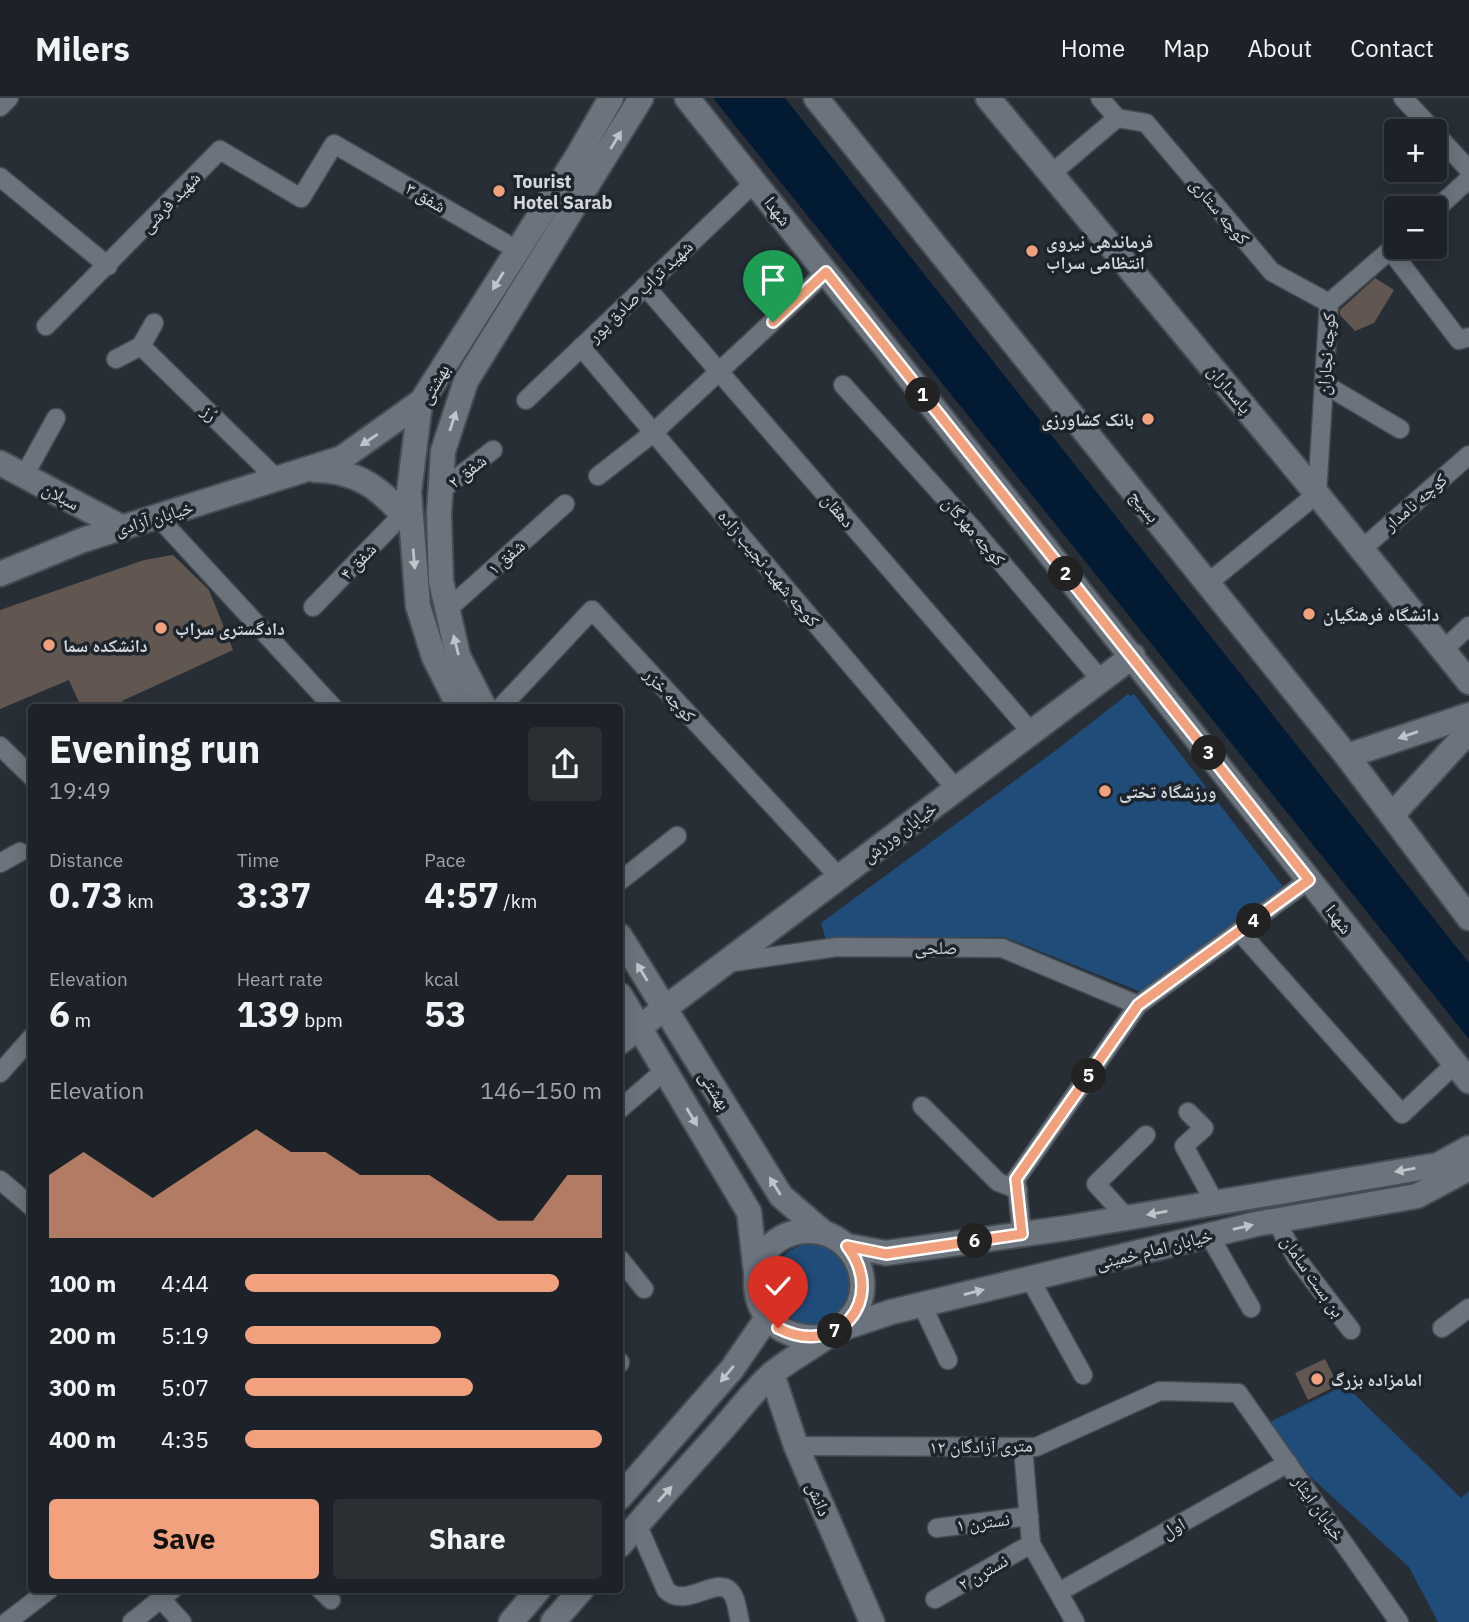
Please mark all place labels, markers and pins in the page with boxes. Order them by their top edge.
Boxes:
place label: Tourist Hotel Sarab [513,170,612,214]
marker: Tourist Hotel Sarab [491,183,507,199]
place label: فرماندهی نیروی انتظامی سراب [1046,230,1153,274]
marker: فرماندهی نیروی انتظامی سراب [1024,243,1040,259]
pin [743,250,803,322]
pin: 1 [906,378,940,412]
place label: بانک کشاورزی [1041,408,1134,431]
marker: بانک کشاورزی [1140,411,1156,427]
pin: 2 [1048,556,1084,592]
place label: دانشگاه فرهنگیان [1323,603,1439,626]
marker: دانشگاه فرهنگیان [1301,606,1317,622]
place label: دادگستری سراب [175,617,285,640]
marker: دادگستری سراب [153,620,169,636]
place label: دانشکده سما [63,634,148,657]
marker: دانشکده سما [41,637,57,653]
pin: 3 [1192,736,1226,770]
place label: ورزشگاه تختی [1119,780,1217,803]
marker: ورزشگاه تختی [1097,783,1113,799]
pin: 4 [1236,904,1272,938]
pin: 5 [1072,1058,1106,1094]
pin: 6 [958,1224,992,1258]
pin [748,1256,808,1328]
pin: 7 [818,1314,852,1348]
place label: امامزاده بزرگ [1331,1368,1422,1391]
marker: امامزاده بزرگ [1309,1371,1325,1387]

